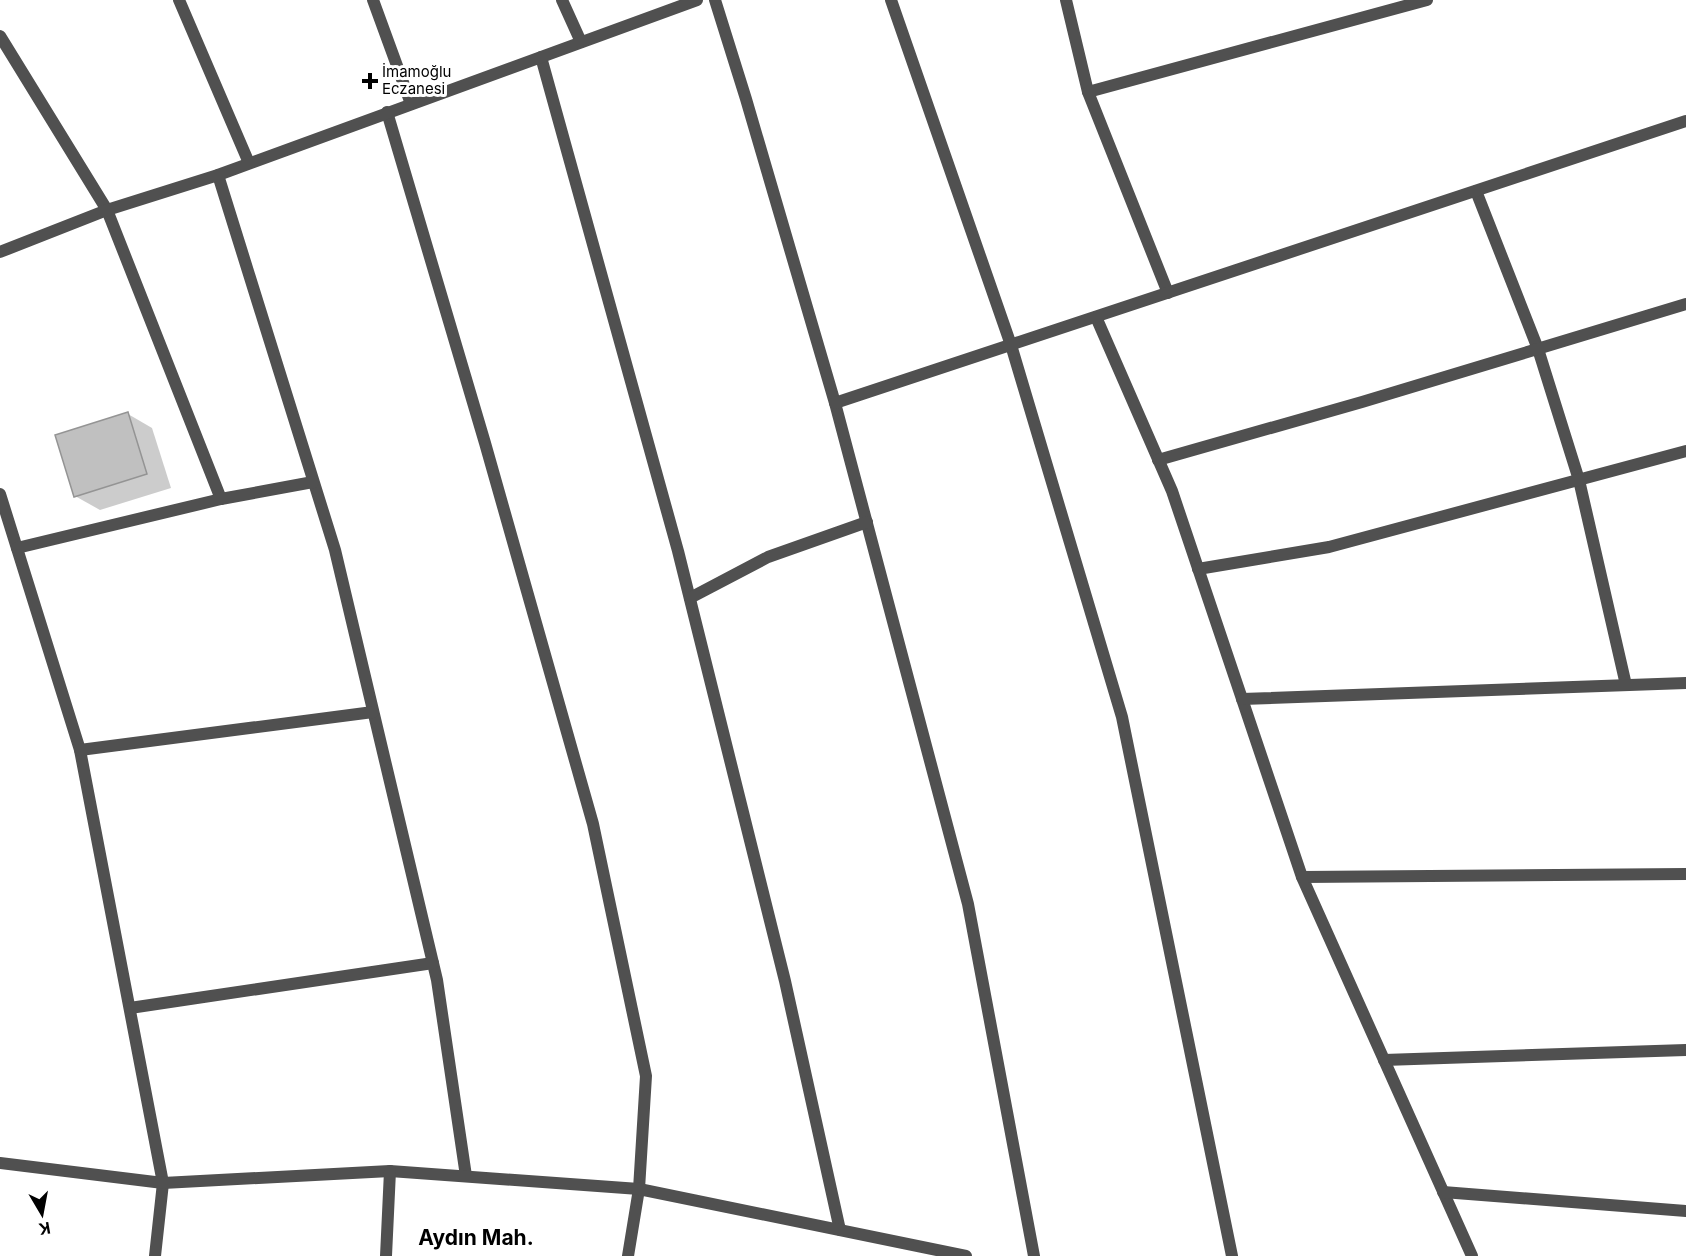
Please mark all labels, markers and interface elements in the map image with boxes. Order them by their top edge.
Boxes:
place label: İmamoğlu Eczanesi [382,62,451,98]
marker: İmamoğlu Eczanesi [363,74,377,88]
north arrow [12,1184,72,1244]
text: K [37,1218,52,1240]
district label: Aydın Mah. [418,1225,534,1250]

